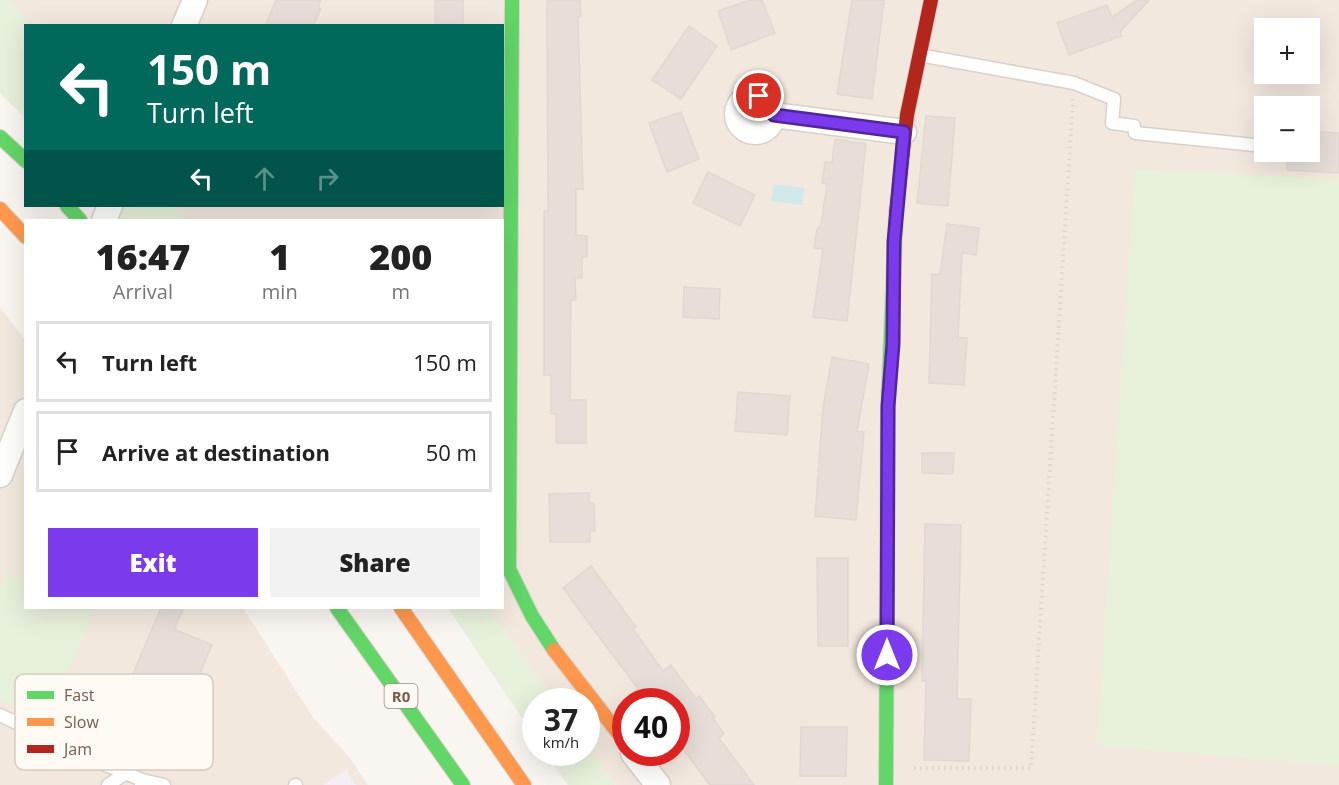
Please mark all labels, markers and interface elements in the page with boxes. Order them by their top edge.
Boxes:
map controls [1254,18,1320,162]
button: + [1254,18,1320,84]
text: 150 m [147,40,271,97]
icon: left [48,48,126,126]
pin [733,70,784,121]
icon: arrive [742,79,775,112]
text: Turn left [147,94,254,131]
button: − [1254,96,1320,162]
icon: left [185,162,218,195]
icon: ahead [248,162,281,195]
icon: right [311,162,344,195]
text: 16:47 [96,232,190,281]
text: 1 [269,232,290,281]
text: 200 [369,232,432,281]
text: Arrival [113,278,173,305]
text: min [262,278,298,305]
text: m [392,278,410,305]
icon: left [51,345,84,378]
text: Turn left [102,347,197,377]
text: 150 m [413,347,477,377]
icon: arrive [51,435,84,468]
text: Arrive at destination [102,437,330,467]
text: 50 m [426,437,477,467]
button: Exit [48,528,258,597]
button: Share [270,528,480,597]
position arrow [855,623,919,687]
legend [15,674,213,770]
text: Fast [64,684,95,706]
road number: R0 [384,684,418,708]
speed limit sign: 40 [612,688,690,766]
text: 37 [544,699,578,740]
text: Slow [64,711,99,733]
text: km/h [543,732,579,752]
text: Jam [62,738,92,760]

